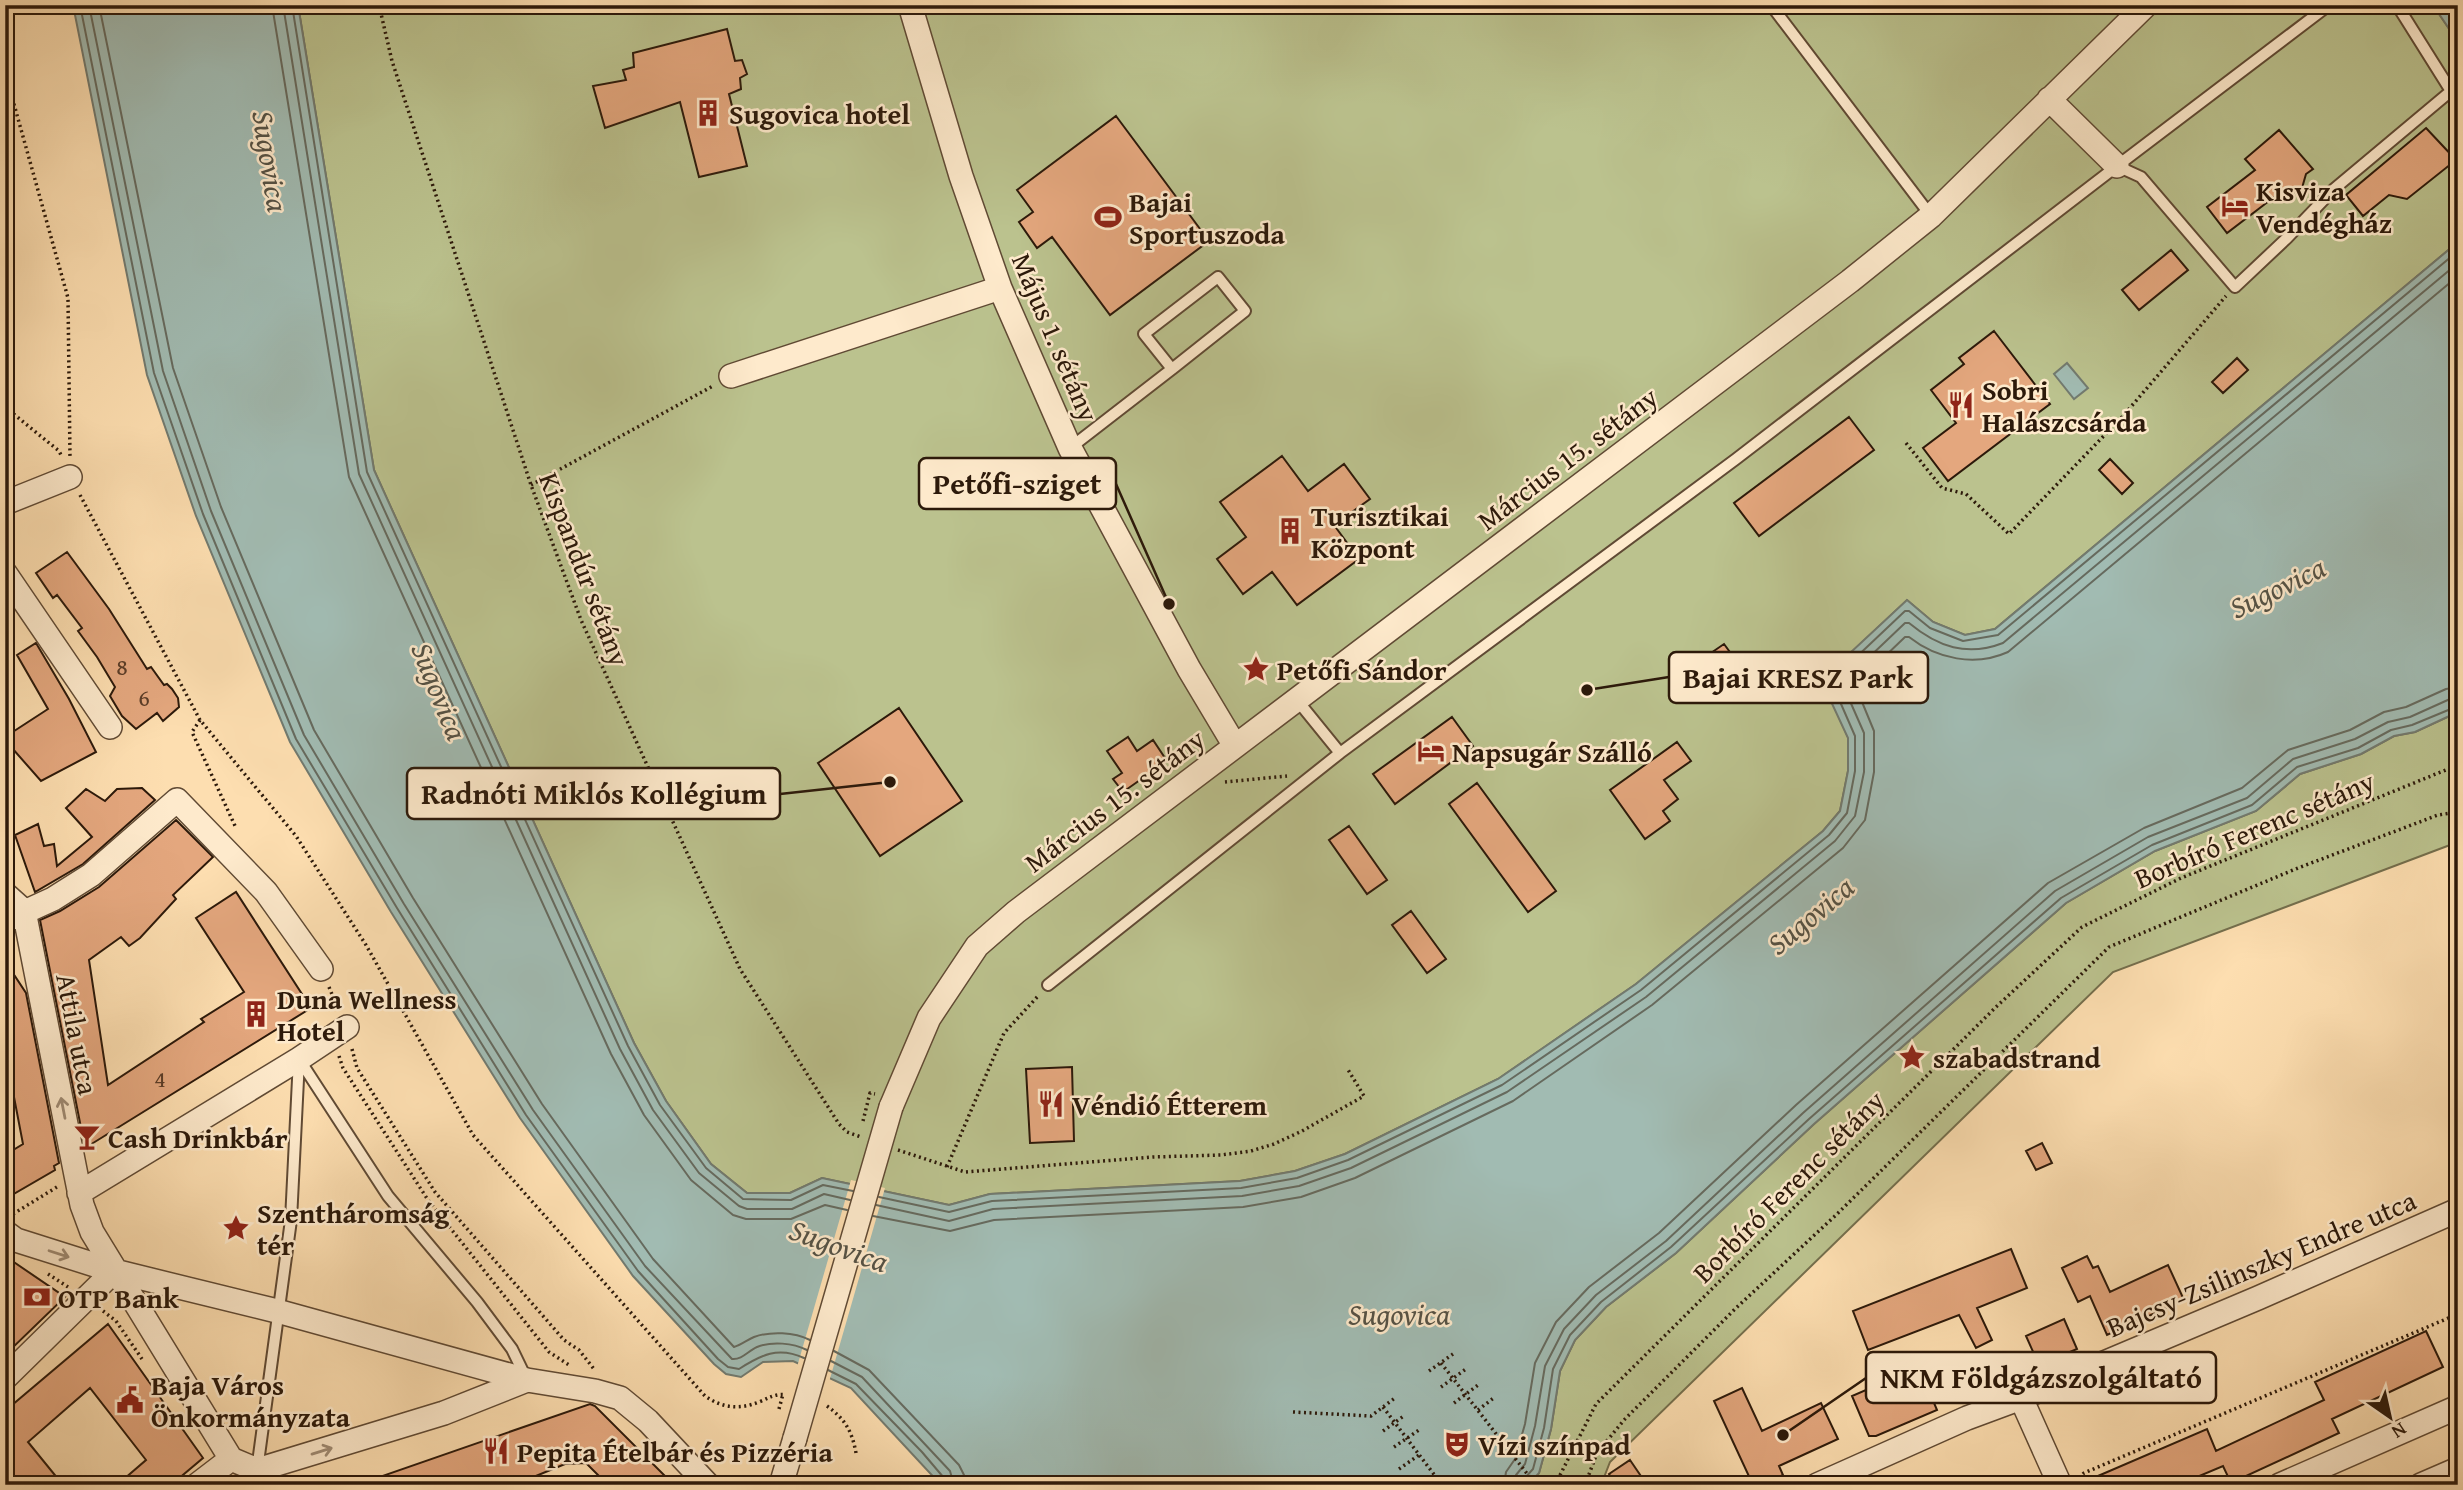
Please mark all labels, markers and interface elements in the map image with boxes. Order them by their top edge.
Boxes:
place label: Sugovica hotel [729,93,910,134]
building icon: Sugovica hotel [693,98,723,128]
water label: Sugovica [241,107,301,215]
place label: Kisviza Vendégház [2256,170,2392,243]
place label: Bajai Sportuszoda [1129,181,1285,254]
hotel icon: Kisviza Vendégház [2220,191,2250,221]
sports icon: Bajai Sportuszoda [1093,202,1123,232]
street label: Május 1. sétány [1002,246,1110,428]
place label: Sobri Halászcsárda [1982,369,2147,442]
street label: Március 15. sétány [1468,376,1666,540]
restaurant icon: Sobri Halászcsárda [1946,390,1976,420]
callout: Petőfi-sziget [919,458,1116,509]
text: Petőfi-sziget [933,461,1102,505]
street label: Kispandúr sétány [529,466,641,672]
place label: Turisztikai Központ [1311,495,1449,568]
building icon: Turisztikai Központ [1275,516,1305,546]
water label: Sugovica [2222,545,2333,629]
water label: Sugovica [400,635,480,747]
house number: 8 [116,649,128,684]
place label: Petőfi Sándor [1277,649,1447,690]
callout: Bajai KRESZ Park [1669,652,1928,703]
place icon: Petőfi Sándor [1241,654,1271,684]
text: Bajai KRESZ Park [1683,655,1914,699]
house number: 6 [138,680,150,715]
street label: Március 15. sétány [1015,718,1213,882]
place label: Napsugár Szálló [1452,731,1652,772]
hotel icon: Napsugár Szálló [1416,736,1446,766]
street label: Borbíró Ferenc sétány [2128,760,2380,898]
callout: Radnóti Miklós Kollégium [407,768,780,819]
text: Radnóti Miklós Kollégium [421,771,767,815]
water label: Sugovica [1757,865,1863,965]
street label: Attila utca [46,970,110,1099]
place label: Duna Wellness Hotel [277,978,457,1051]
building icon: Duna Wellness Hotel [241,999,271,1029]
place label: szabadstrand [1933,1037,2102,1078]
place icon: szabadstrand [1897,1042,1927,1072]
house number: 4 [154,1061,166,1096]
street label: Borbíró Ferenc sétány [1683,1080,1894,1291]
place label: Véndió Étterem [1072,1084,1267,1125]
restaurant icon: Véndió Étterem [1036,1089,1066,1119]
one-way arrow [55,1097,69,1120]
place label: Cash Drinkbár [108,1117,288,1158]
bar icon: Cash Drinkbár [72,1122,102,1152]
street label: Bajcsy-Zsilinszky Endre utca [2100,1179,2423,1347]
place label: Szentháromság tér [257,1192,450,1265]
water label: Sugovica [784,1207,895,1283]
place icon: Szentháromság tér [221,1213,251,1243]
one-way arrow [47,1248,69,1261]
place label: OTP Bank [58,1277,180,1318]
bank icon: OTP Bank [22,1282,52,1312]
water label: Sugovica [1348,1292,1450,1336]
callout: NKM Földgázszolgáltató [1866,1352,2216,1403]
text: NKM Földgázszolgáltató [1880,1355,2202,1399]
place label: Baja Város Önkormányzata [151,1364,351,1437]
north arrow [2354,1382,2424,1452]
public building icon: Baja Város Önkormányzata [115,1385,145,1415]
text: N [2386,1416,2413,1446]
place label: Vízi színpad [1478,1424,1632,1465]
theatre icon: Vízi színpad [1442,1429,1472,1459]
place label: Pepita Ételbár és Pizzéria [517,1431,833,1472]
restaurant icon: Pepita Ételbár és Pizzéria [481,1436,511,1466]
one-way arrow [311,1444,333,1457]

